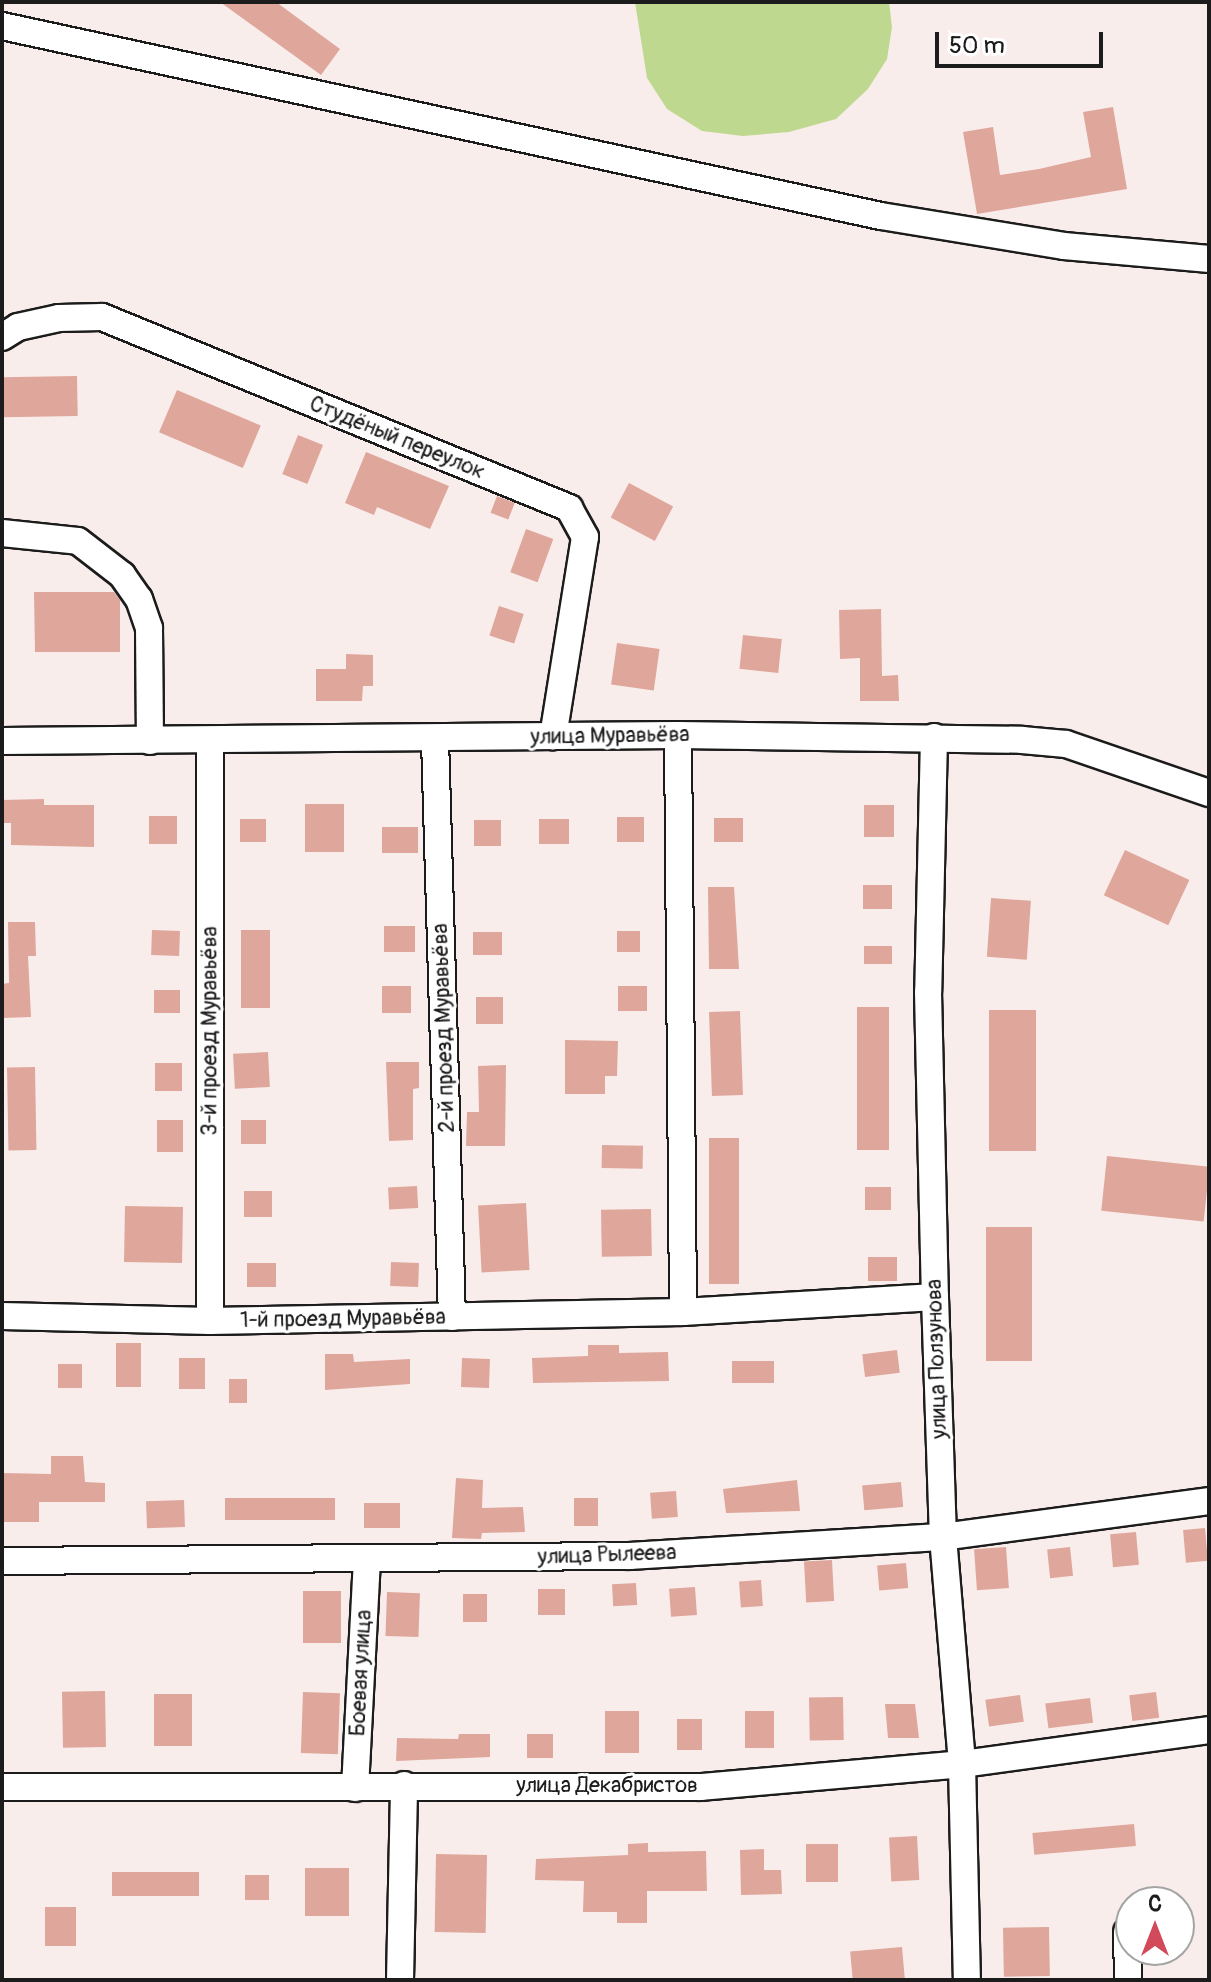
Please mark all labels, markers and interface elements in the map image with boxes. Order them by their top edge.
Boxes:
scale bar [939,16,1107,66]
text: 50 m [949,31,1005,60]
street label: Студёный переулок [305,391,489,485]
street label: улица Муравьёва [530,721,690,751]
street label: 2-й проезд Муравьёва [427,923,461,1133]
street label: 3-й проезд Муравьёва [197,926,223,1136]
street label: улица Ползунова [921,1279,953,1439]
street label: 1-й проезд Муравьёва [240,1304,446,1334]
street label: улица Рылеева [537,1539,677,1571]
street label: Боевая улица [344,1609,378,1737]
street label: улица Декабристов [516,1773,698,1799]
north arrow [1115,1886,1195,1966]
text: С [1148,1890,1162,1918]

